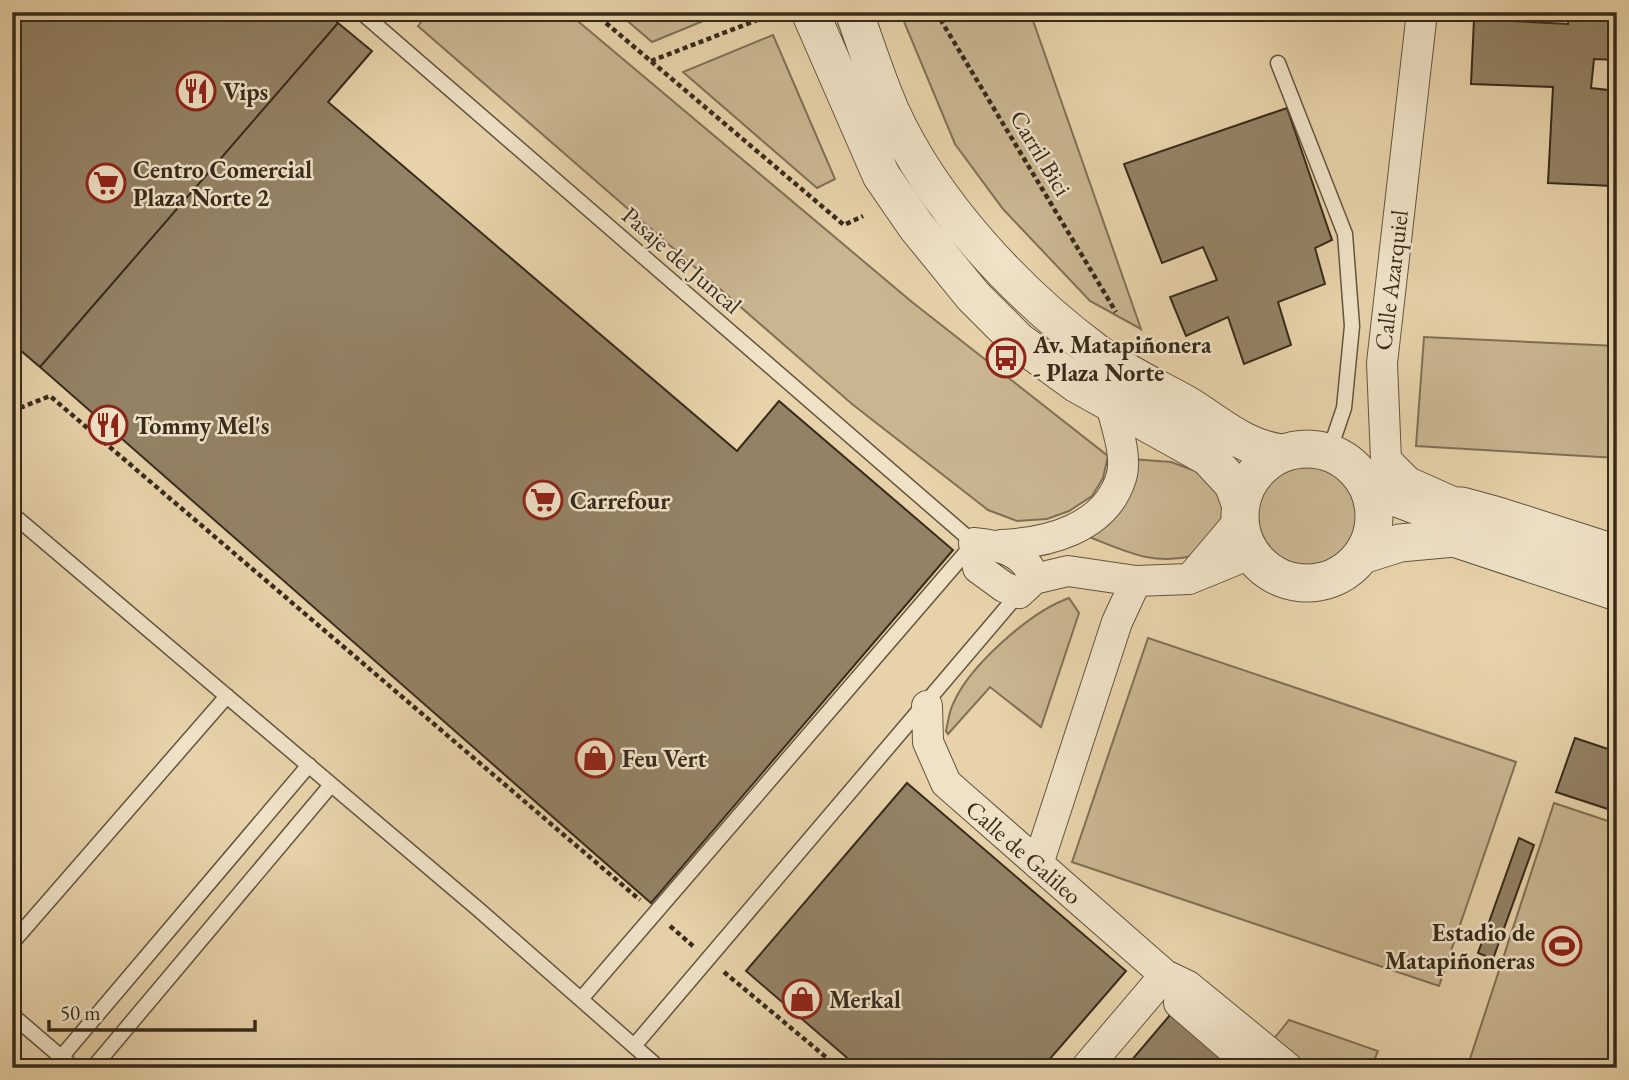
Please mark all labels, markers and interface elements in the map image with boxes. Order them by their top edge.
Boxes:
restaurant icon: Vips [175,70,217,112]
place label: Vips [223,76,268,107]
street label: Carril Bici [1003,104,1079,202]
place label: Centro Comercial Plaza Norte 2 [133,154,312,213]
supermarket icon: Centro Comercial Plaza Norte 2 [85,162,127,204]
street label: Pasaje del Juncal [616,200,748,321]
street label: Calle Azarquiel [1367,208,1415,352]
place label: Av. Matapiñonera - Plaza Norte [1032,329,1212,388]
bus stop icon: Av. Matapiñonera - Plaza Norte [985,337,1027,379]
restaurant icon: Tommy Mel's [87,404,129,446]
place label: Tommy Mel's [135,410,269,442]
supermarket icon: Carrefour [522,479,564,521]
place label: Carrefour [570,485,670,516]
shop icon: Feu Vert [574,737,616,779]
place label: Feu Vert [622,743,706,774]
street label: Calle de Galileo [959,793,1089,911]
place label: Estadio de Matapiñoneras [1385,917,1535,976]
sports icon: Estadio de Matapiñoneras [1541,925,1583,967]
shop icon: Merkal [781,978,823,1020]
place label: Merkal [829,984,901,1015]
scale bar [49,989,256,1033]
text: 50 m [60,999,101,1026]

